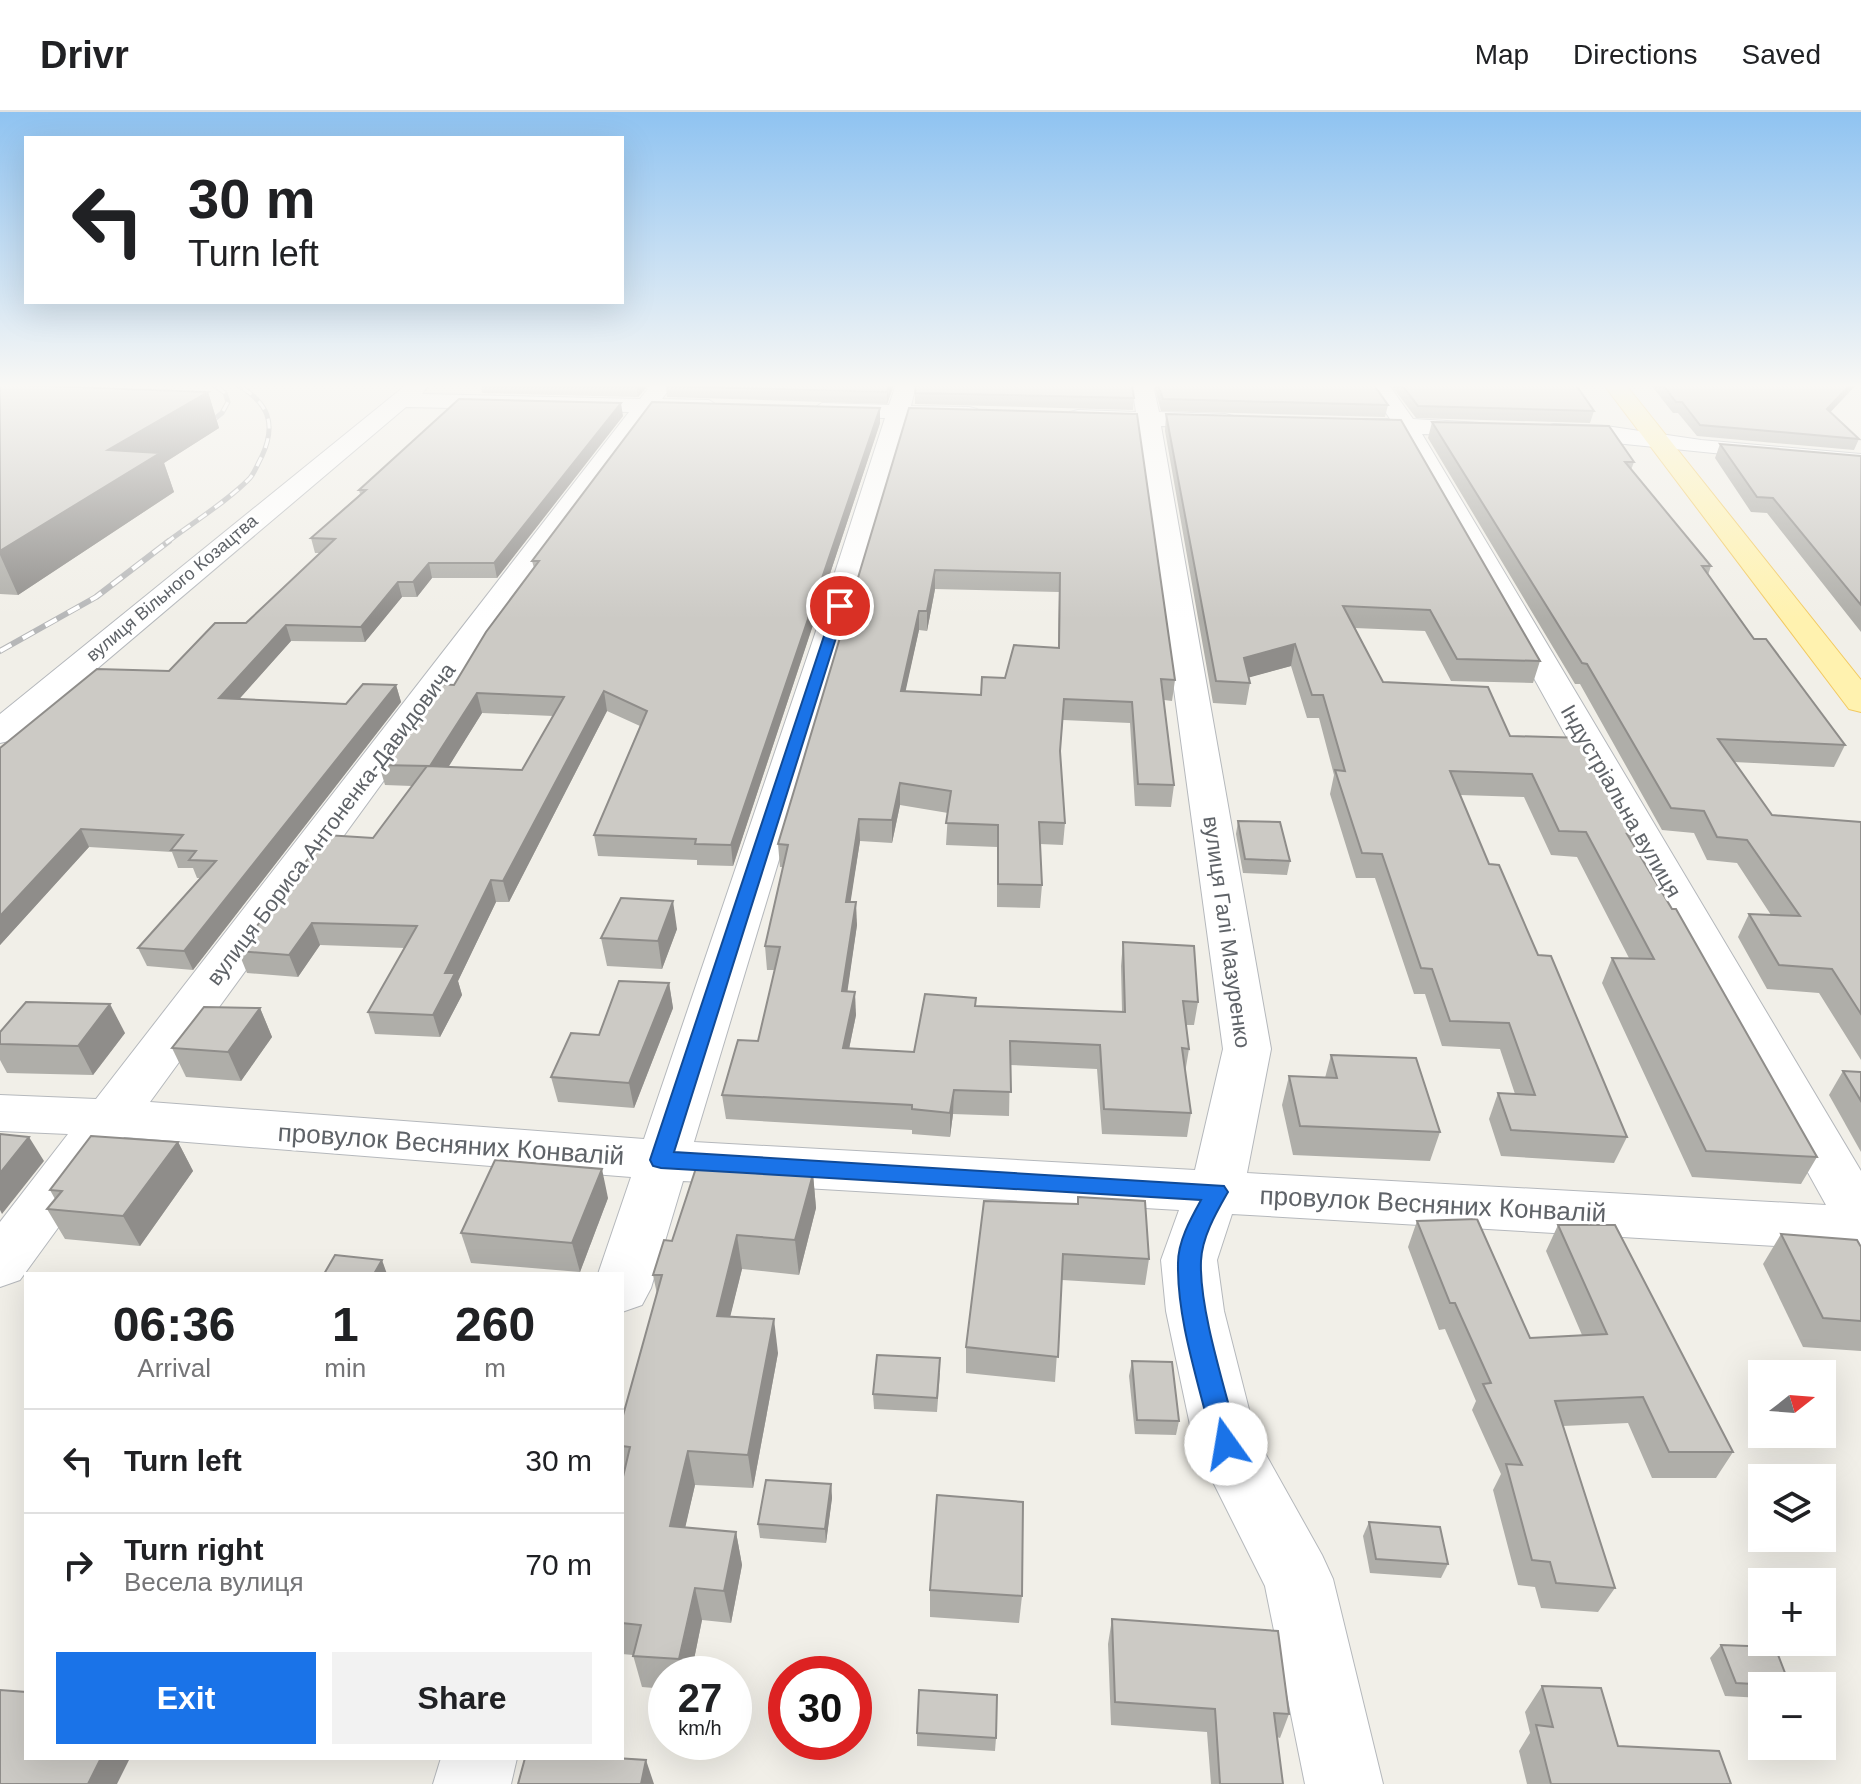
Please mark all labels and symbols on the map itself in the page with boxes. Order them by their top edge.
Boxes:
street label: вулиця Вільного Козацтва [82,510,262,665]
pin [806,572,874,640]
street label: вулиця Бориса Антоненка-Давидовича [202,657,461,990]
street label: Індустріальна вулиця [1556,700,1686,902]
street label: вулиця Галі Мазуренко [1198,814,1256,1050]
street label: провулок Весняних Конвалій [277,1117,625,1171]
street label: провулок Весняних Конвалій [1259,1180,1607,1228]
north arrow [1748,1360,1836,1448]
position arrow [1184,1402,1268,1486]
speed limit sign: 30 [768,1656,872,1760]

